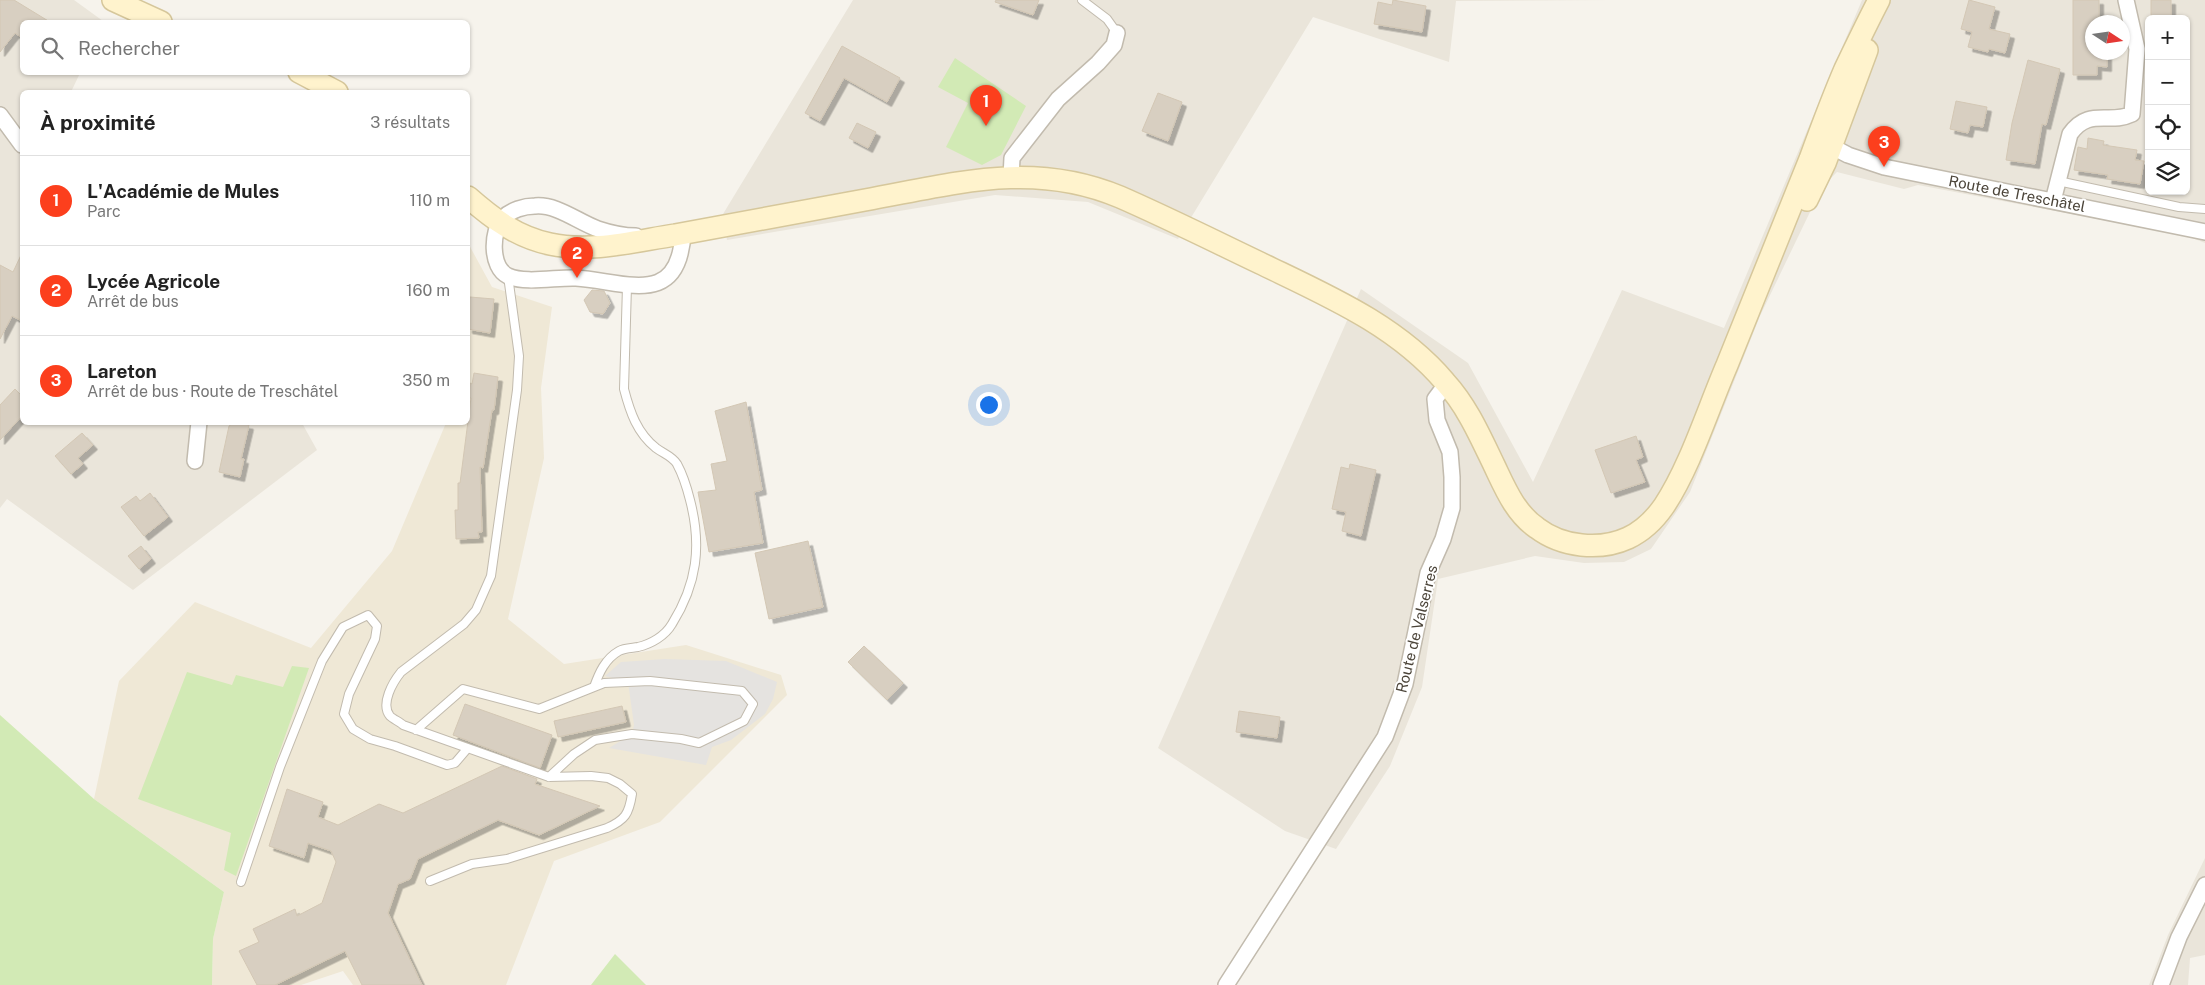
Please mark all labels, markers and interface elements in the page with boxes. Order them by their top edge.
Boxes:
north arrow [2085,15,2130,60]
map controls [2145,15,2190,195]
button: + [2145,15,2190,60]
search box [20,20,470,75]
icon: search [38,34,66,62]
text: Rechercher [78,37,180,59]
button: − [2145,60,2190,105]
pin: 1 [970,85,1002,126]
button: locate [2145,105,2190,150]
text: À proximité [40,110,156,135]
text: 3 résultats [370,113,450,132]
pin: 3 [1868,126,1900,167]
button: layers [2145,150,2190,195]
street label: Route de Treschâtel [1947,172,2087,215]
text: L'Académie de Mules [87,180,279,202]
text: 1 [53,191,59,210]
text: 110 m [409,191,450,210]
text: Parc [87,202,121,221]
pin: 2 [561,237,593,278]
text: Lycée Agricole [87,270,220,292]
text: 2 [51,281,61,300]
text: 160 m [406,281,450,300]
text: Arrêt de bus [87,292,179,311]
text: Lareton [87,360,157,382]
text: 3 [51,371,61,390]
text: 350 m [402,371,450,390]
text: Arrêt de bus · Route de Treschâtel [87,382,338,401]
your location [976,392,1002,418]
street label: Route de Valserres [1392,563,1441,694]

